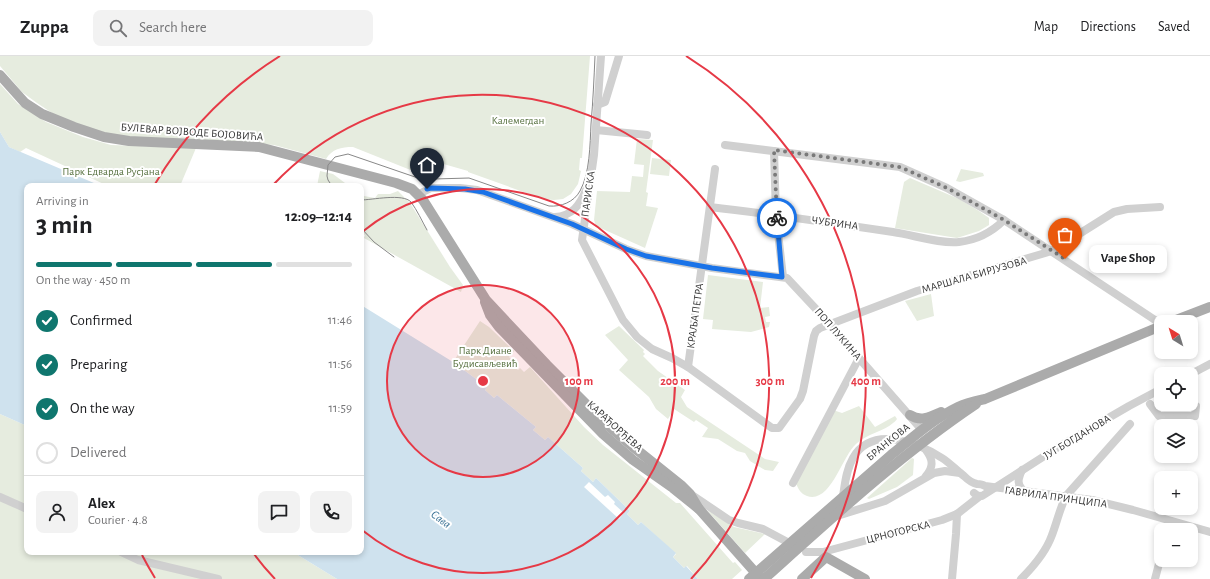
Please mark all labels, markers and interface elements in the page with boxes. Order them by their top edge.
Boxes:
search box [93,10,373,46]
icon: search [107,17,129,39]
text: Zuppa [20,18,69,37]
text: Search here [139,20,207,35]
text: Map [1034,20,1058,34]
text: Directions [1080,20,1136,34]
text: Saved [1158,20,1190,34]
park label: Калемегдан [492,115,544,126]
street label: БУЛЕВАР ВОЈВОДЕ БОЈОВИЋА [120,122,264,142]
pin [410,148,444,189]
icon: home [416,154,438,176]
park label: Парк Едварда Русјана [62,166,160,177]
street label: ПАРИСКА [579,170,597,218]
text: Arriving in [36,195,89,208]
courier [757,198,797,238]
icon: bike [766,207,788,229]
text: 12:09–12:14 [285,209,352,224]
text: 3 min [36,212,93,238]
street label: ЧУБРИНА [811,214,860,232]
pin [1048,218,1082,259]
icon: bag [1054,224,1076,246]
callout: Vape Shop [1089,245,1167,273]
text: Vape Shop [1101,252,1155,265]
street label: МАРШАЛА БИРЈУЗОВА [920,255,1028,295]
text: On the way · 450 m [36,274,130,287]
street label: КРАЉА ПЕТРА [685,282,705,349]
street label: ПОП ЛУКИНА [813,306,864,362]
icon: check [36,310,58,332]
text: Confirmed [70,313,132,328]
text: 11:46 [328,314,352,327]
north arrow [1154,315,1198,359]
map controls [1154,315,1198,567]
park label: Парк Диане Будисављевић [452,345,518,369]
icon: check [36,354,58,376]
text: Preparing [70,357,127,372]
text: 11:56 [329,358,352,371]
button: locate [1154,367,1198,411]
centre of rings [476,374,490,388]
text: 100 m [565,375,593,387]
text: 200 m [660,375,690,387]
text: 300 m [755,375,785,387]
text: 400 m [851,375,881,387]
icon: check [36,398,58,420]
street label: КАРАЂОРЂЕВА [585,398,645,455]
text: On the way [70,401,135,416]
text: 11:59 [329,402,352,415]
street label: ЈУГ БОГДАНОВА [1042,412,1113,461]
button: layers [1154,419,1198,463]
street label: БРАНКОВА [864,421,912,463]
text: Delivered [70,445,127,460]
button: + [1154,471,1198,515]
street label: ГАВРИЛА ПРИНЦИПА [1004,484,1108,510]
button: person [36,491,78,533]
button: chat [258,491,300,533]
button: phone [310,491,352,533]
text: Alex [88,496,115,511]
water label: Сава [429,508,453,530]
text: Courier · 4.8 [88,514,148,527]
street label: ЦРНОГОРСКА [865,519,931,545]
button: − [1154,523,1198,567]

